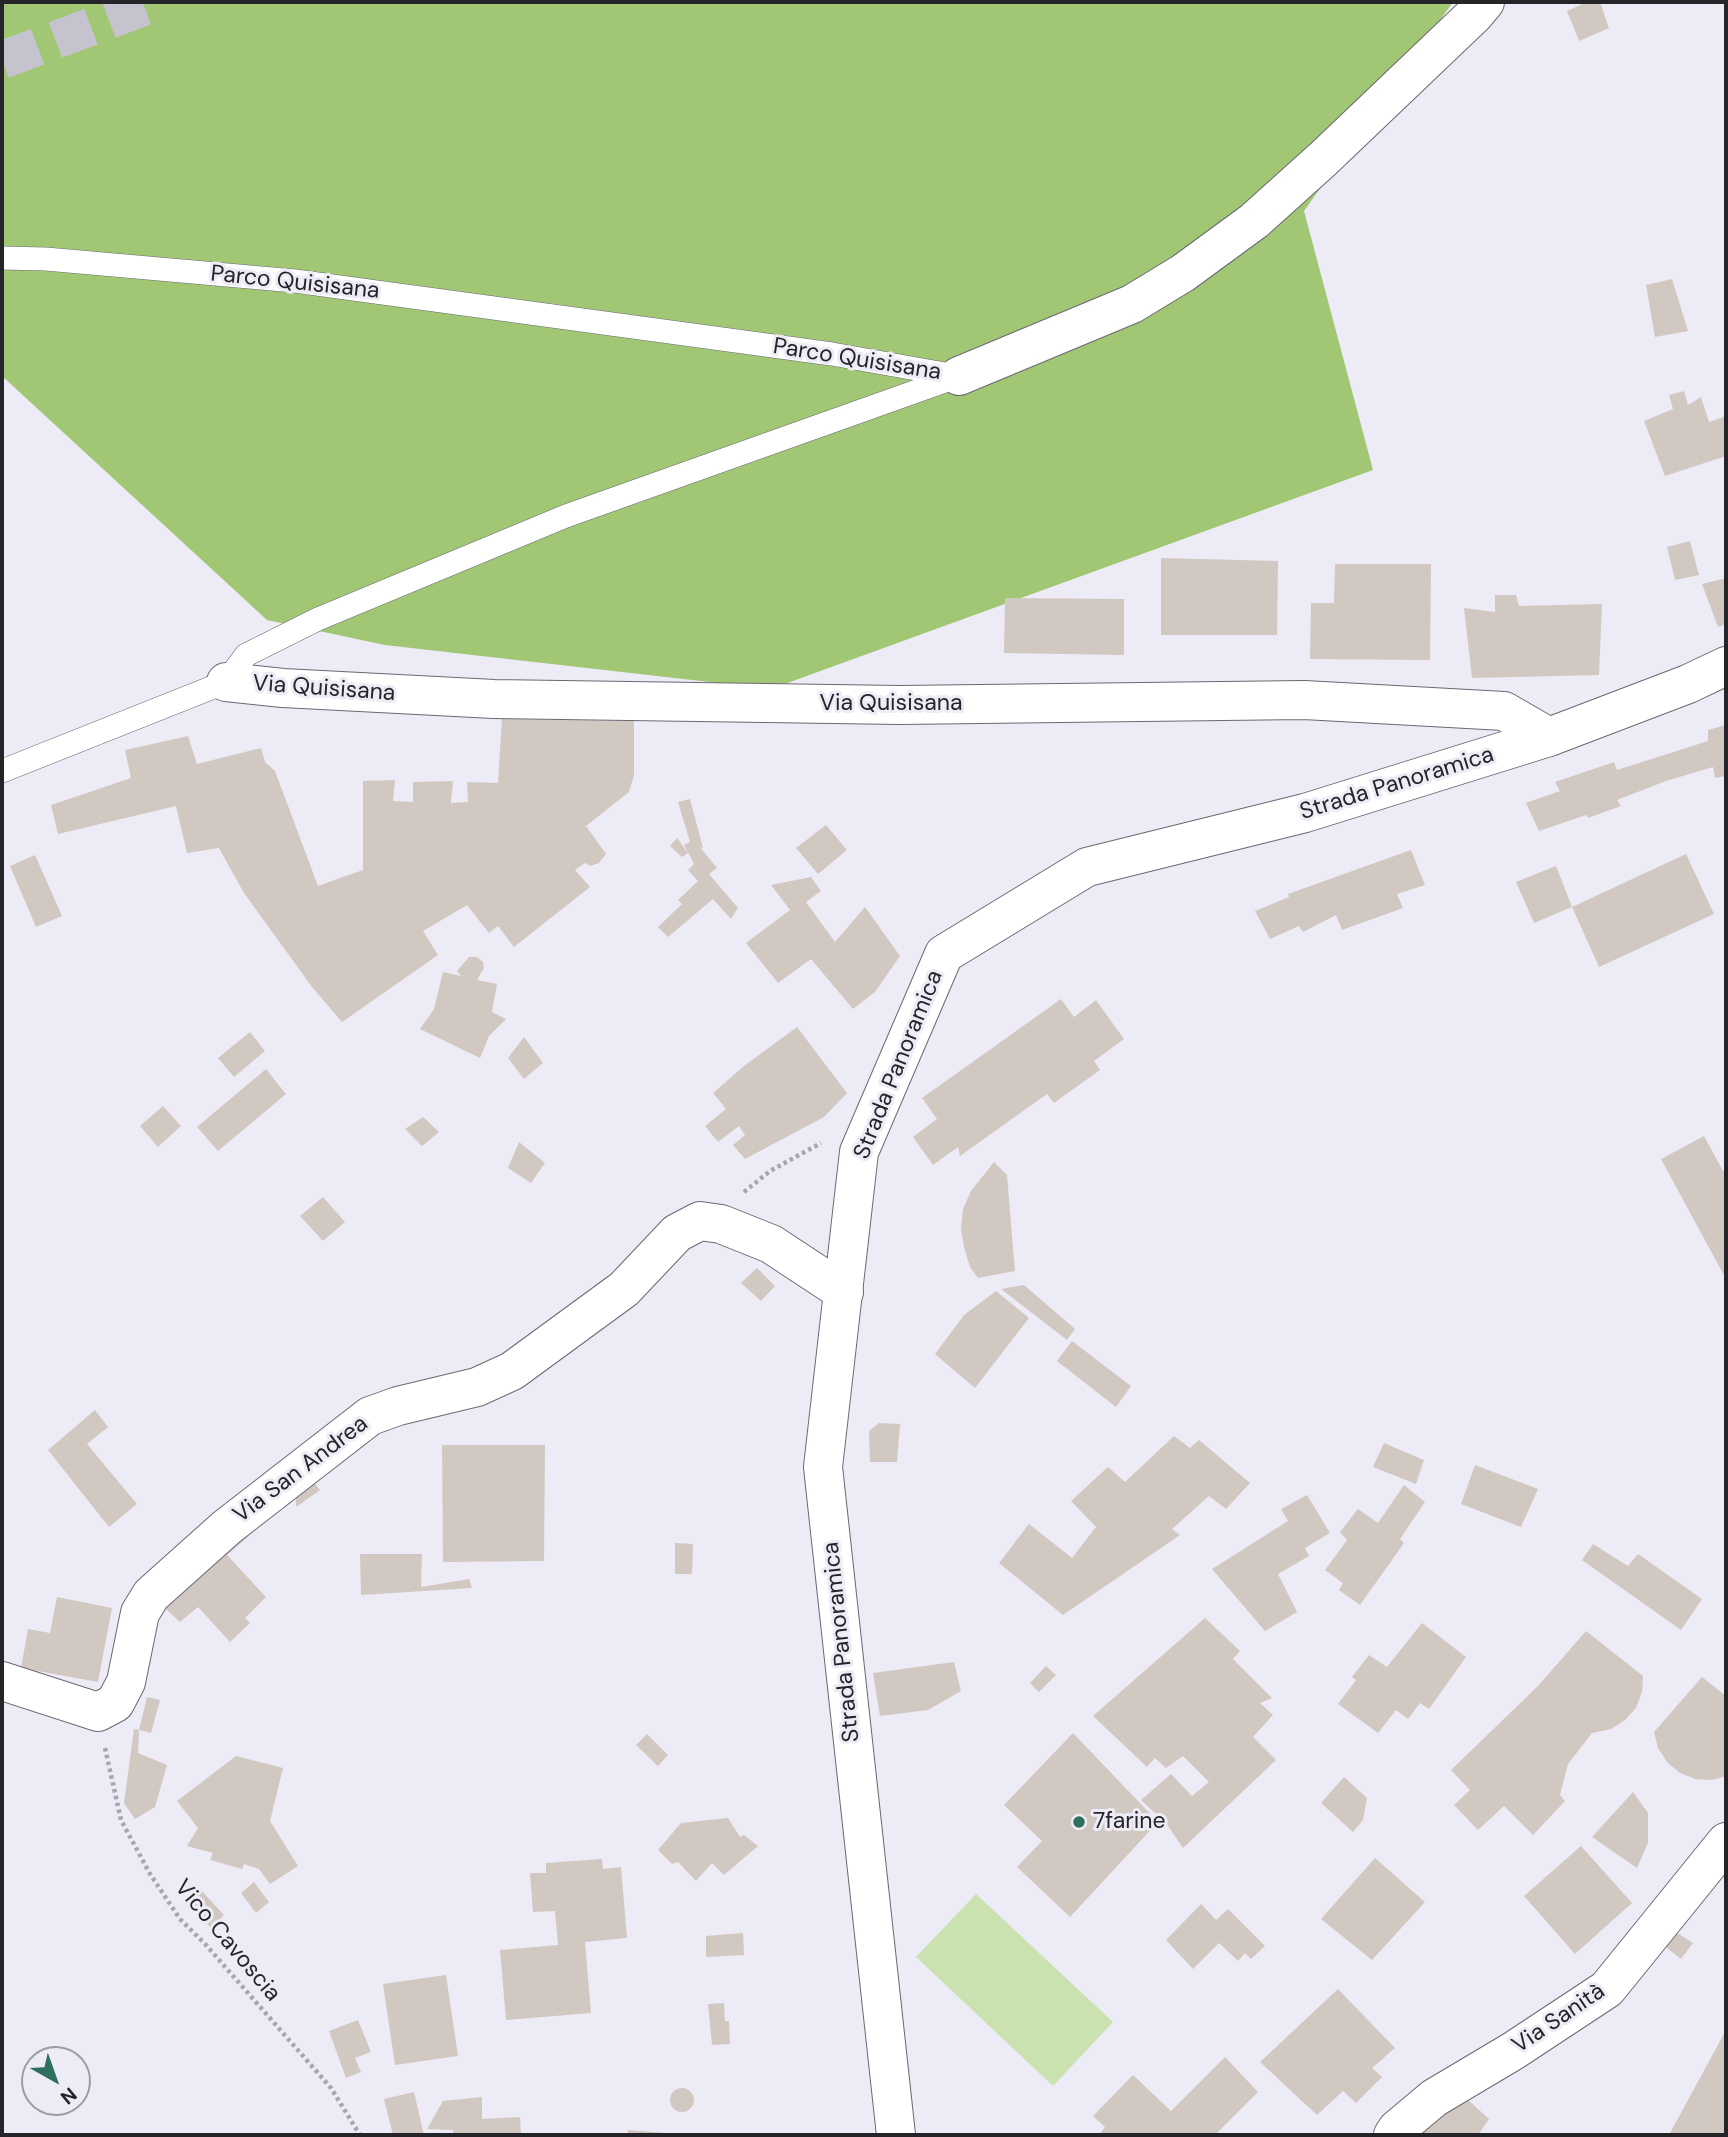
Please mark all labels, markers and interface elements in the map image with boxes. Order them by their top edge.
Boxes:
street label: Parco Quisisana [209,260,381,306]
street label: Parco Quisisana [771,333,943,387]
street label: Via Quisisana [252,670,396,708]
street label: Via Quisisana [820,690,962,718]
street label: Strada Panoramica [1297,741,1497,827]
street label: Strada Panoramica [849,967,949,1163]
street label: Via San Andrea [228,1410,374,1530]
street label: Strada Panoramica [818,1540,866,1744]
place label: 7farine [1093,1808,1166,1836]
marker: 7farine [1071,1814,1087,1830]
street label: Vico Cavoscia [168,1875,286,2007]
street label: Via Sanità [1507,1978,1611,2060]
north arrow [21,2046,91,2116]
text: N [55,2082,82,2110]

